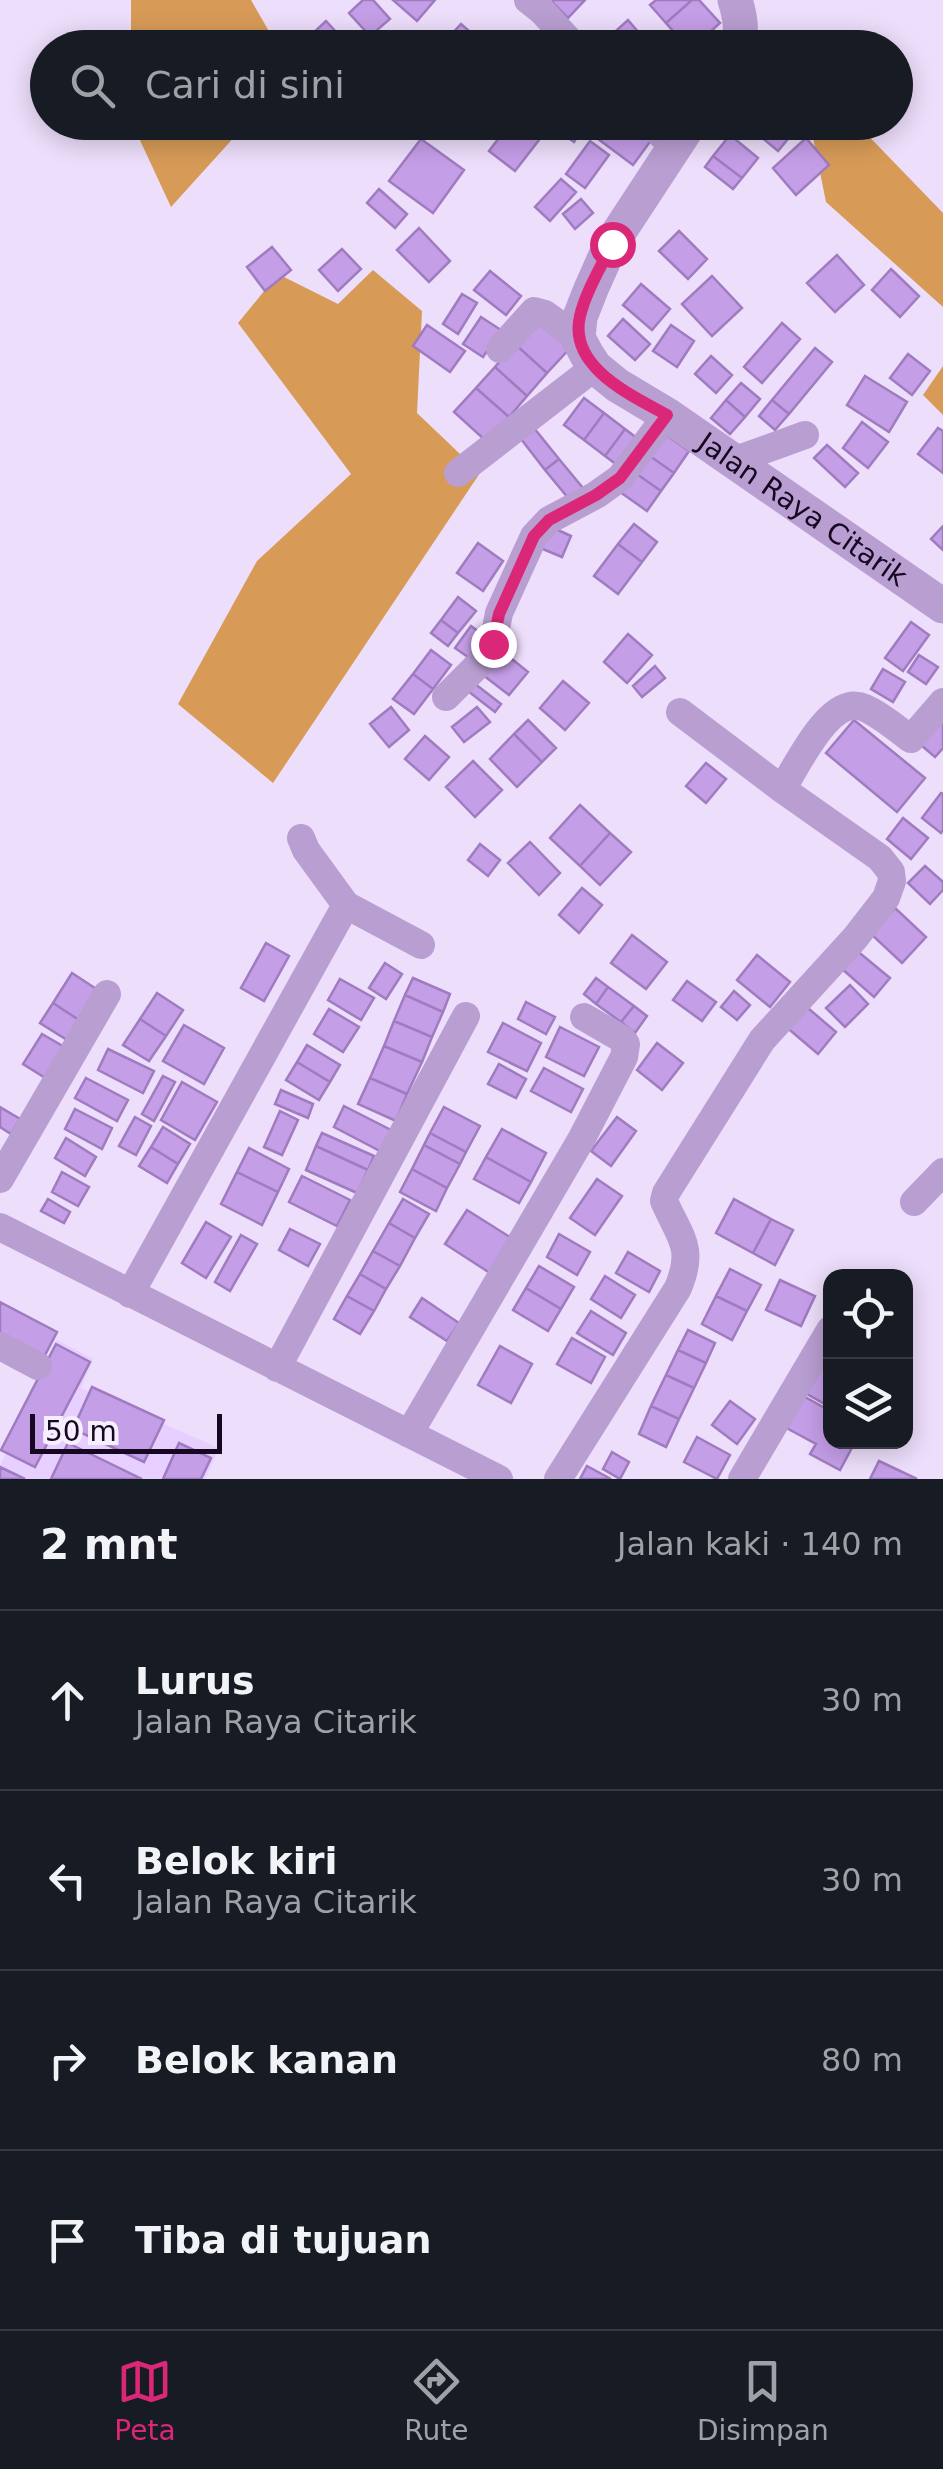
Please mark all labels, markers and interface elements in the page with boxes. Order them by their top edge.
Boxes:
search box [30,30,913,140]
icon: search [65,58,120,113]
text: Cari di sini [145,63,345,107]
route start [590,222,636,268]
street label: Jalan Raya Citarik [690,424,914,593]
route end [471,622,517,668]
map controls [823,1269,913,1449]
button: locate [823,1269,913,1359]
button: layers [823,1359,913,1449]
scale bar [30,1409,222,1454]
text: 50 m [45,1415,117,1448]
text: 2 mnt [40,1520,178,1569]
text: Jalan kaki · 140 m [617,1525,903,1563]
text: Lurus [135,1659,255,1703]
icon: ahead [40,1673,95,1728]
text: 30 m [821,1681,903,1719]
text: Jalan Raya Citarik [135,1703,417,1741]
text: Belok kiri [135,1839,337,1883]
icon: left [40,1853,95,1908]
text: 30 m [821,1861,903,1899]
text: Jalan Raya Citarik [135,1883,417,1921]
icon: right [40,2033,95,2088]
text: Belok kanan [135,2038,398,2082]
text: 80 m [821,2041,903,2079]
icon: arrive [40,2213,95,2268]
text: Tiba di tujuan [135,2218,431,2262]
tab: Peta [114,2354,176,2447]
tab: Rute [404,2354,468,2447]
tab: Disimpan [697,2354,829,2447]

